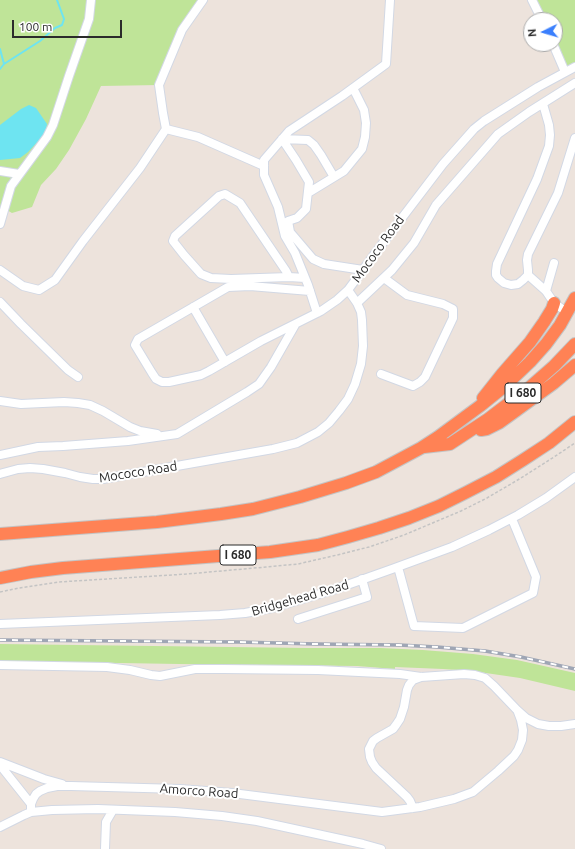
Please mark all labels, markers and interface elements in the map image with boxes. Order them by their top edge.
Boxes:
scale bar [14,12,124,38]
north arrow [523,12,563,52]
text: 100 m [19,20,52,33]
text: N [526,28,538,38]
street label: Mococo Road [348,212,408,286]
road number: I 680 [505,383,541,403]
street label: Mococo Road [98,458,178,486]
road number: I 680 [220,545,256,565]
street label: Bridgehead Road [250,577,350,619]
street label: Amorco Road [159,780,239,802]

